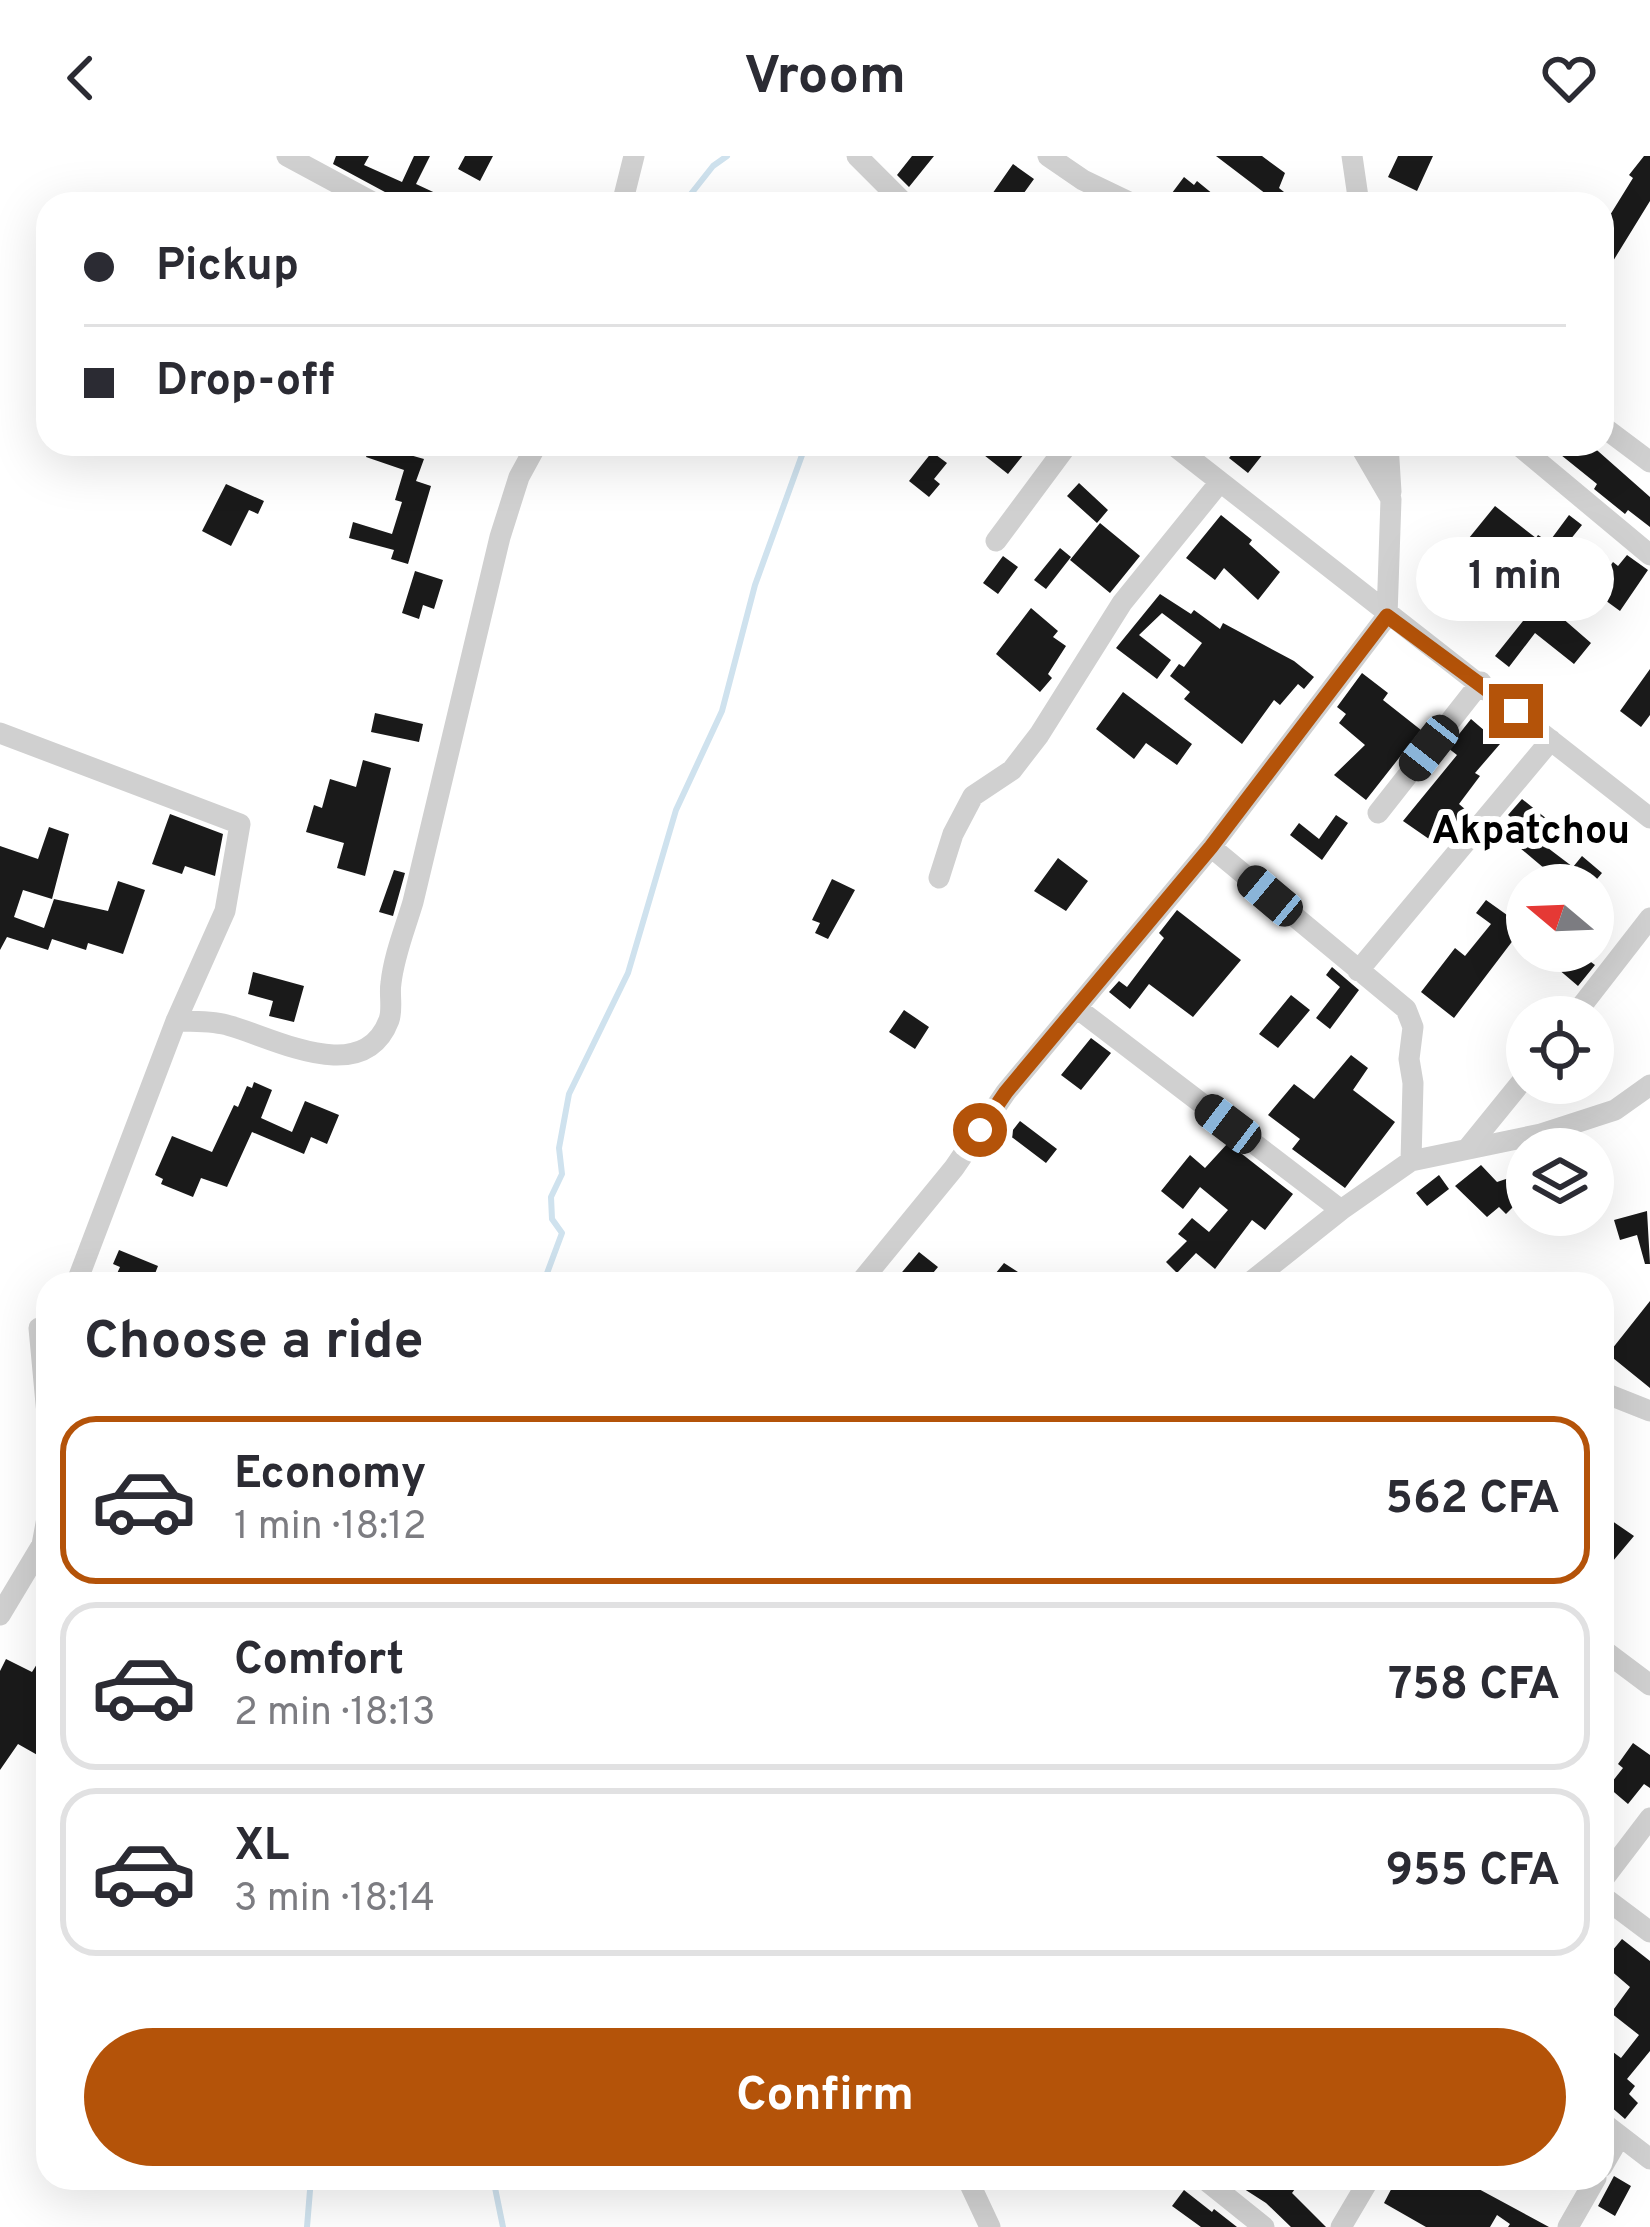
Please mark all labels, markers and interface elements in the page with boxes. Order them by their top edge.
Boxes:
text: Vroom [744,44,906,113]
icon: back [48,45,114,111]
icon: heart [1536,45,1602,111]
text: Pickup [156,239,299,296]
text: Drop-off [156,354,335,411]
callout: 1 min [1417,537,1615,621]
text: 1 min [1468,554,1562,603]
route end [1489,684,1543,738]
car [1393,709,1465,787]
district label: Akpatchou [1432,809,1630,858]
car [1231,859,1309,933]
north arrow [1506,864,1614,972]
map controls [1506,864,1614,1236]
button: locate [1506,996,1614,1104]
car [1188,1088,1268,1160]
route start [953,1103,1007,1157]
button: layers [1506,1128,1614,1236]
text: Choose a ride [84,1309,424,1378]
icon: car [90,1446,198,1554]
text: Economy [234,1447,426,1504]
text: 562 CFA [1385,1472,1560,1529]
text: 1 min · 18:12 [234,1504,427,1553]
icon: car [90,1632,198,1740]
text: Comfort [234,1633,404,1690]
text: 758 CFA [1388,1658,1560,1715]
text: 2 min · 18:13 [234,1690,435,1739]
icon: car [90,1818,198,1926]
text: XL [234,1819,289,1876]
text: 955 CFA [1385,1844,1560,1901]
text: 3 min · 18:14 [234,1876,435,1925]
button: Confirm [84,2028,1566,2166]

